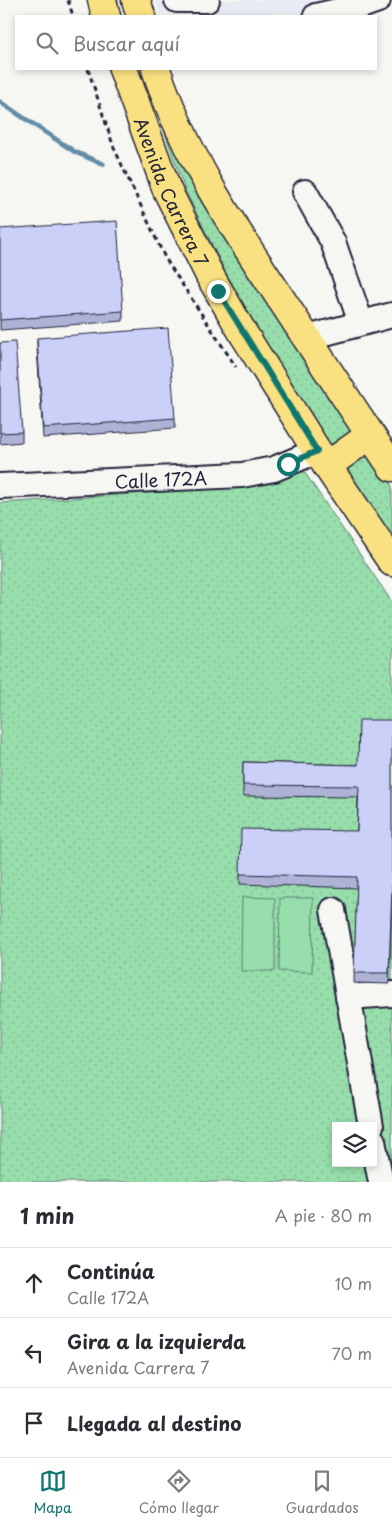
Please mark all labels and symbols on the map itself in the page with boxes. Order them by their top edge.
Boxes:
street label: Avenida Carrera 7 [128,113,216,271]
route end [207,280,230,303]
route start [277,453,300,476]
street label: Calle 172A [114,463,208,494]

